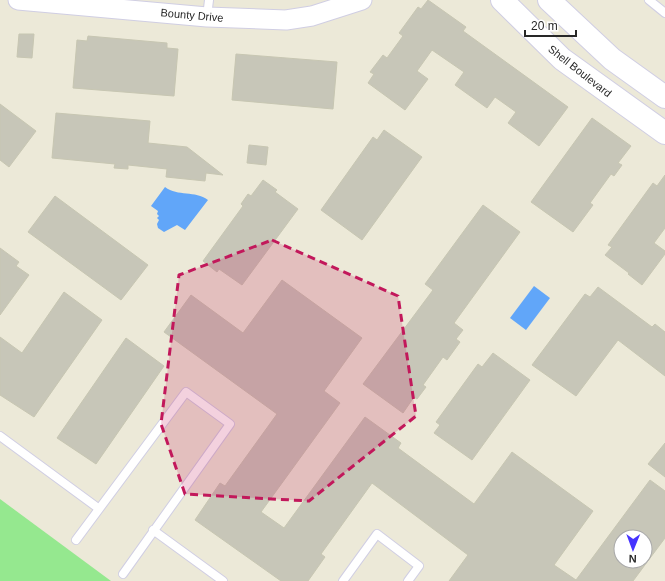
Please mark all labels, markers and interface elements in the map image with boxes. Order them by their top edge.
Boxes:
street label: Bounty Drive [160,6,224,24]
scale bar [525,12,576,38]
text: 20 m [531,19,558,33]
street label: Shell Boulevard [546,43,614,99]
north arrow [613,529,653,569]
text: N [629,553,637,565]

